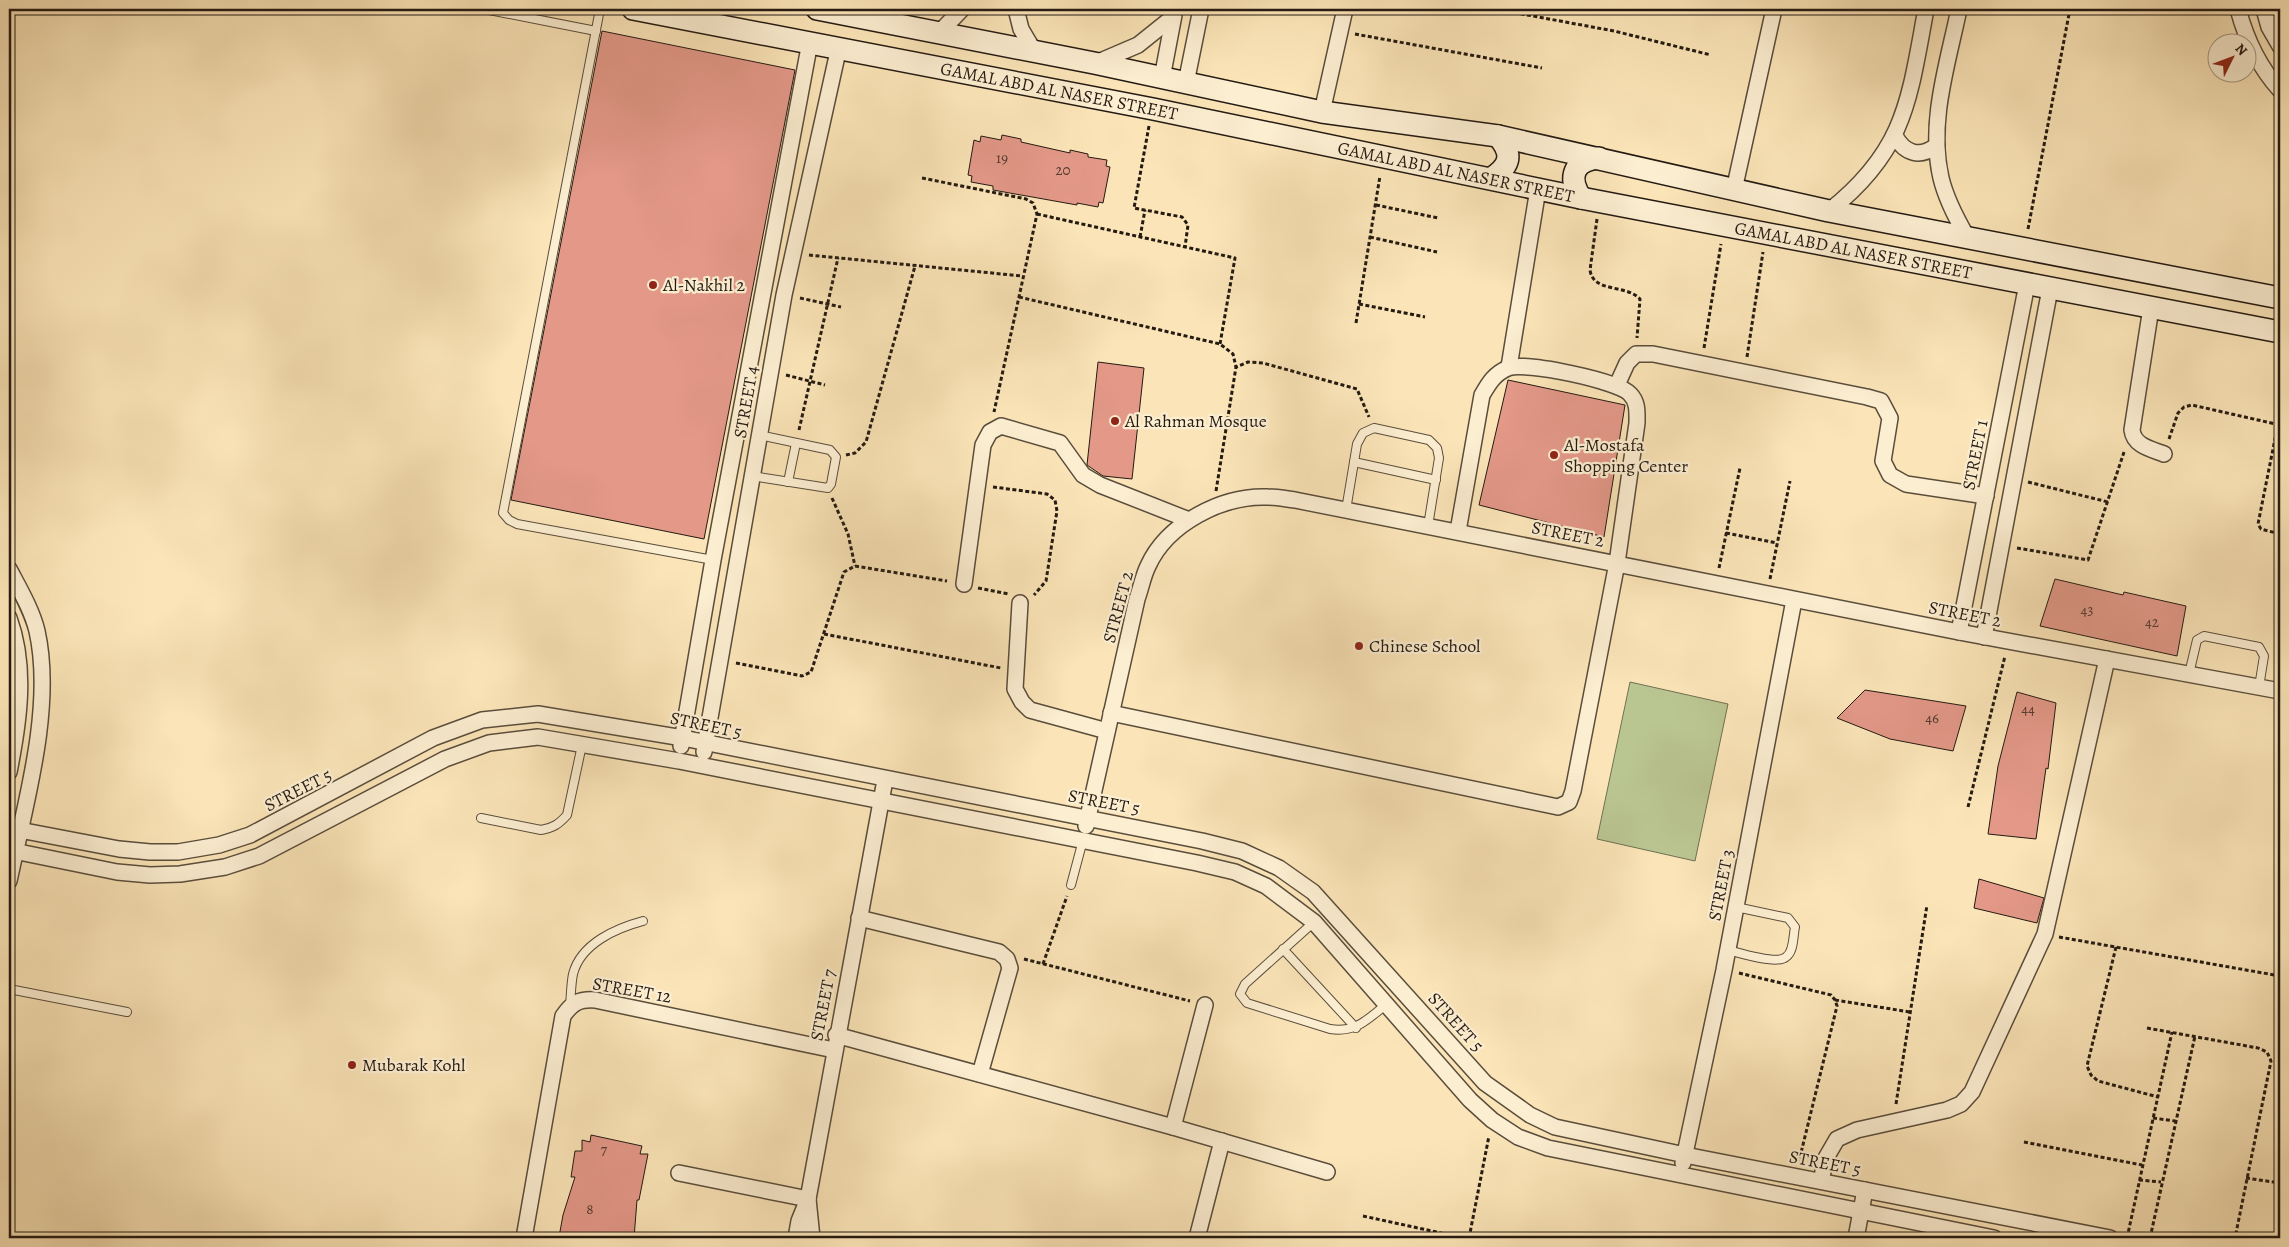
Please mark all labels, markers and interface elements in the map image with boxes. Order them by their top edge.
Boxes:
north arrow [2206,32,2256,82]
text: N [2231,39,2252,60]
street label: GAMAL ABD AL NASER STREET [938,56,1180,126]
street label: GAMAL ABD AL NASER STREET [1335,136,1577,208]
house number: 19 [996,148,1008,168]
house number: 20 [1055,160,1071,180]
street label: GAMAL ABD AL NASER STREET [1733,216,1974,285]
place label: Al-Nakhil 2 [662,273,745,297]
marker: Al-Nakhil 2 [647,279,659,291]
street label: STREET 4 [728,364,764,440]
place label: Al Rahman Mosque [1124,409,1267,433]
marker: Al Rahman Mosque [1109,415,1121,427]
street label: STREET 1 [1956,418,1994,492]
place label: Al-Mostafa Shopping Center [1563,433,1688,478]
marker: Al-Mostafa Shopping Center [1548,449,1560,461]
street label: STREET 2 [1530,515,1607,553]
street label: STREET 2 [1097,568,1139,646]
street label: STREET 2 [1927,595,2004,633]
house number: 43 [2080,600,2094,620]
house number: 42 [2145,612,2159,632]
place label: Chinese School [1369,634,1481,658]
marker: Chinese School [1353,640,1365,652]
house number: 44 [2021,699,2035,719]
street label: STREET 5 [668,706,744,744]
house number: 46 [1925,708,1939,728]
street label: STREET 5 [260,763,336,817]
street label: STREET 5 [1066,783,1142,821]
street label: STREET 3 [1702,847,1740,923]
street label: STREET 7 [804,967,842,1043]
street label: STREET 12 [591,971,674,1009]
street label: STREET 5 [1423,987,1489,1057]
place label: Mubarak Kohl [362,1053,466,1077]
marker: Mubarak Kohl [346,1059,358,1071]
house number: 7 [601,1140,608,1160]
street label: STREET 5 [1787,1144,1863,1182]
house number: 8 [586,1199,594,1219]

